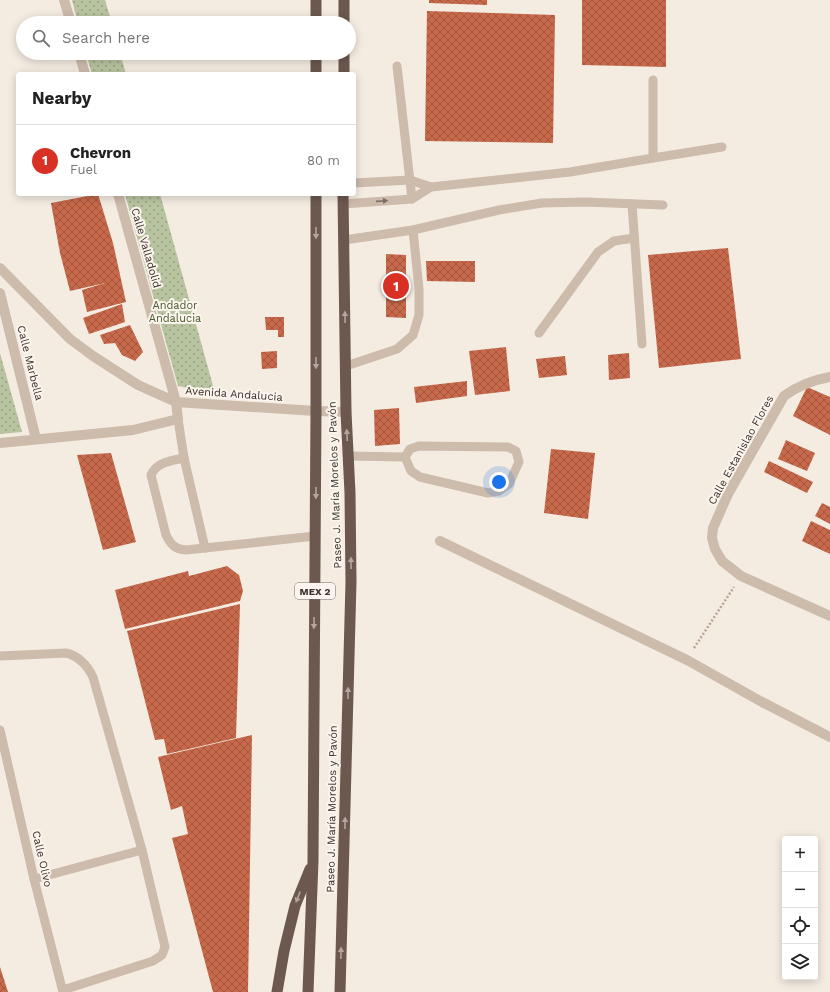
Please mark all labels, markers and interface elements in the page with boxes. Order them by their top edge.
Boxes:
search box [16,16,356,60]
icon: search [30,27,52,49]
text: Search here [62,29,150,47]
text: Nearby [32,88,91,108]
text: Chevron [70,144,131,162]
text: 1 [42,153,48,168]
text: 80 m [307,153,340,168]
text: Fuel [70,162,97,177]
one-way arrow [376,197,388,204]
street label: Calle Valladolid [128,207,164,289]
one-way arrow [313,227,319,240]
pin: 1 [383,271,409,301]
park label: Andador Andalucia [149,299,201,325]
one-way arrow [342,310,348,323]
street label: Calle Marbella [14,324,46,402]
one-way arrow [313,357,319,370]
street label: Avenida Andalucia [185,384,283,404]
street label: Calle Estanislao Flores [706,393,777,507]
street label: Paseo J. María Morelos y Pavón [326,401,344,569]
one-way arrow [344,428,350,441]
your location [489,472,509,492]
one-way arrow [312,487,319,499]
one-way arrow [348,556,354,569]
road number: MEX 2 [295,583,335,599]
one-way arrow [311,617,317,630]
one-way arrow [345,686,351,699]
street label: Paseo J. María Morelos y Pavón [324,725,340,893]
one-way arrow [341,817,348,829]
street label: Calle Olivo [29,830,55,888]
map controls [782,836,818,980]
button: + [782,836,818,872]
button: − [782,872,818,908]
one-way arrow [295,892,301,904]
button: locate [782,908,818,944]
button: layers [782,944,818,980]
one-way arrow [338,947,345,959]

